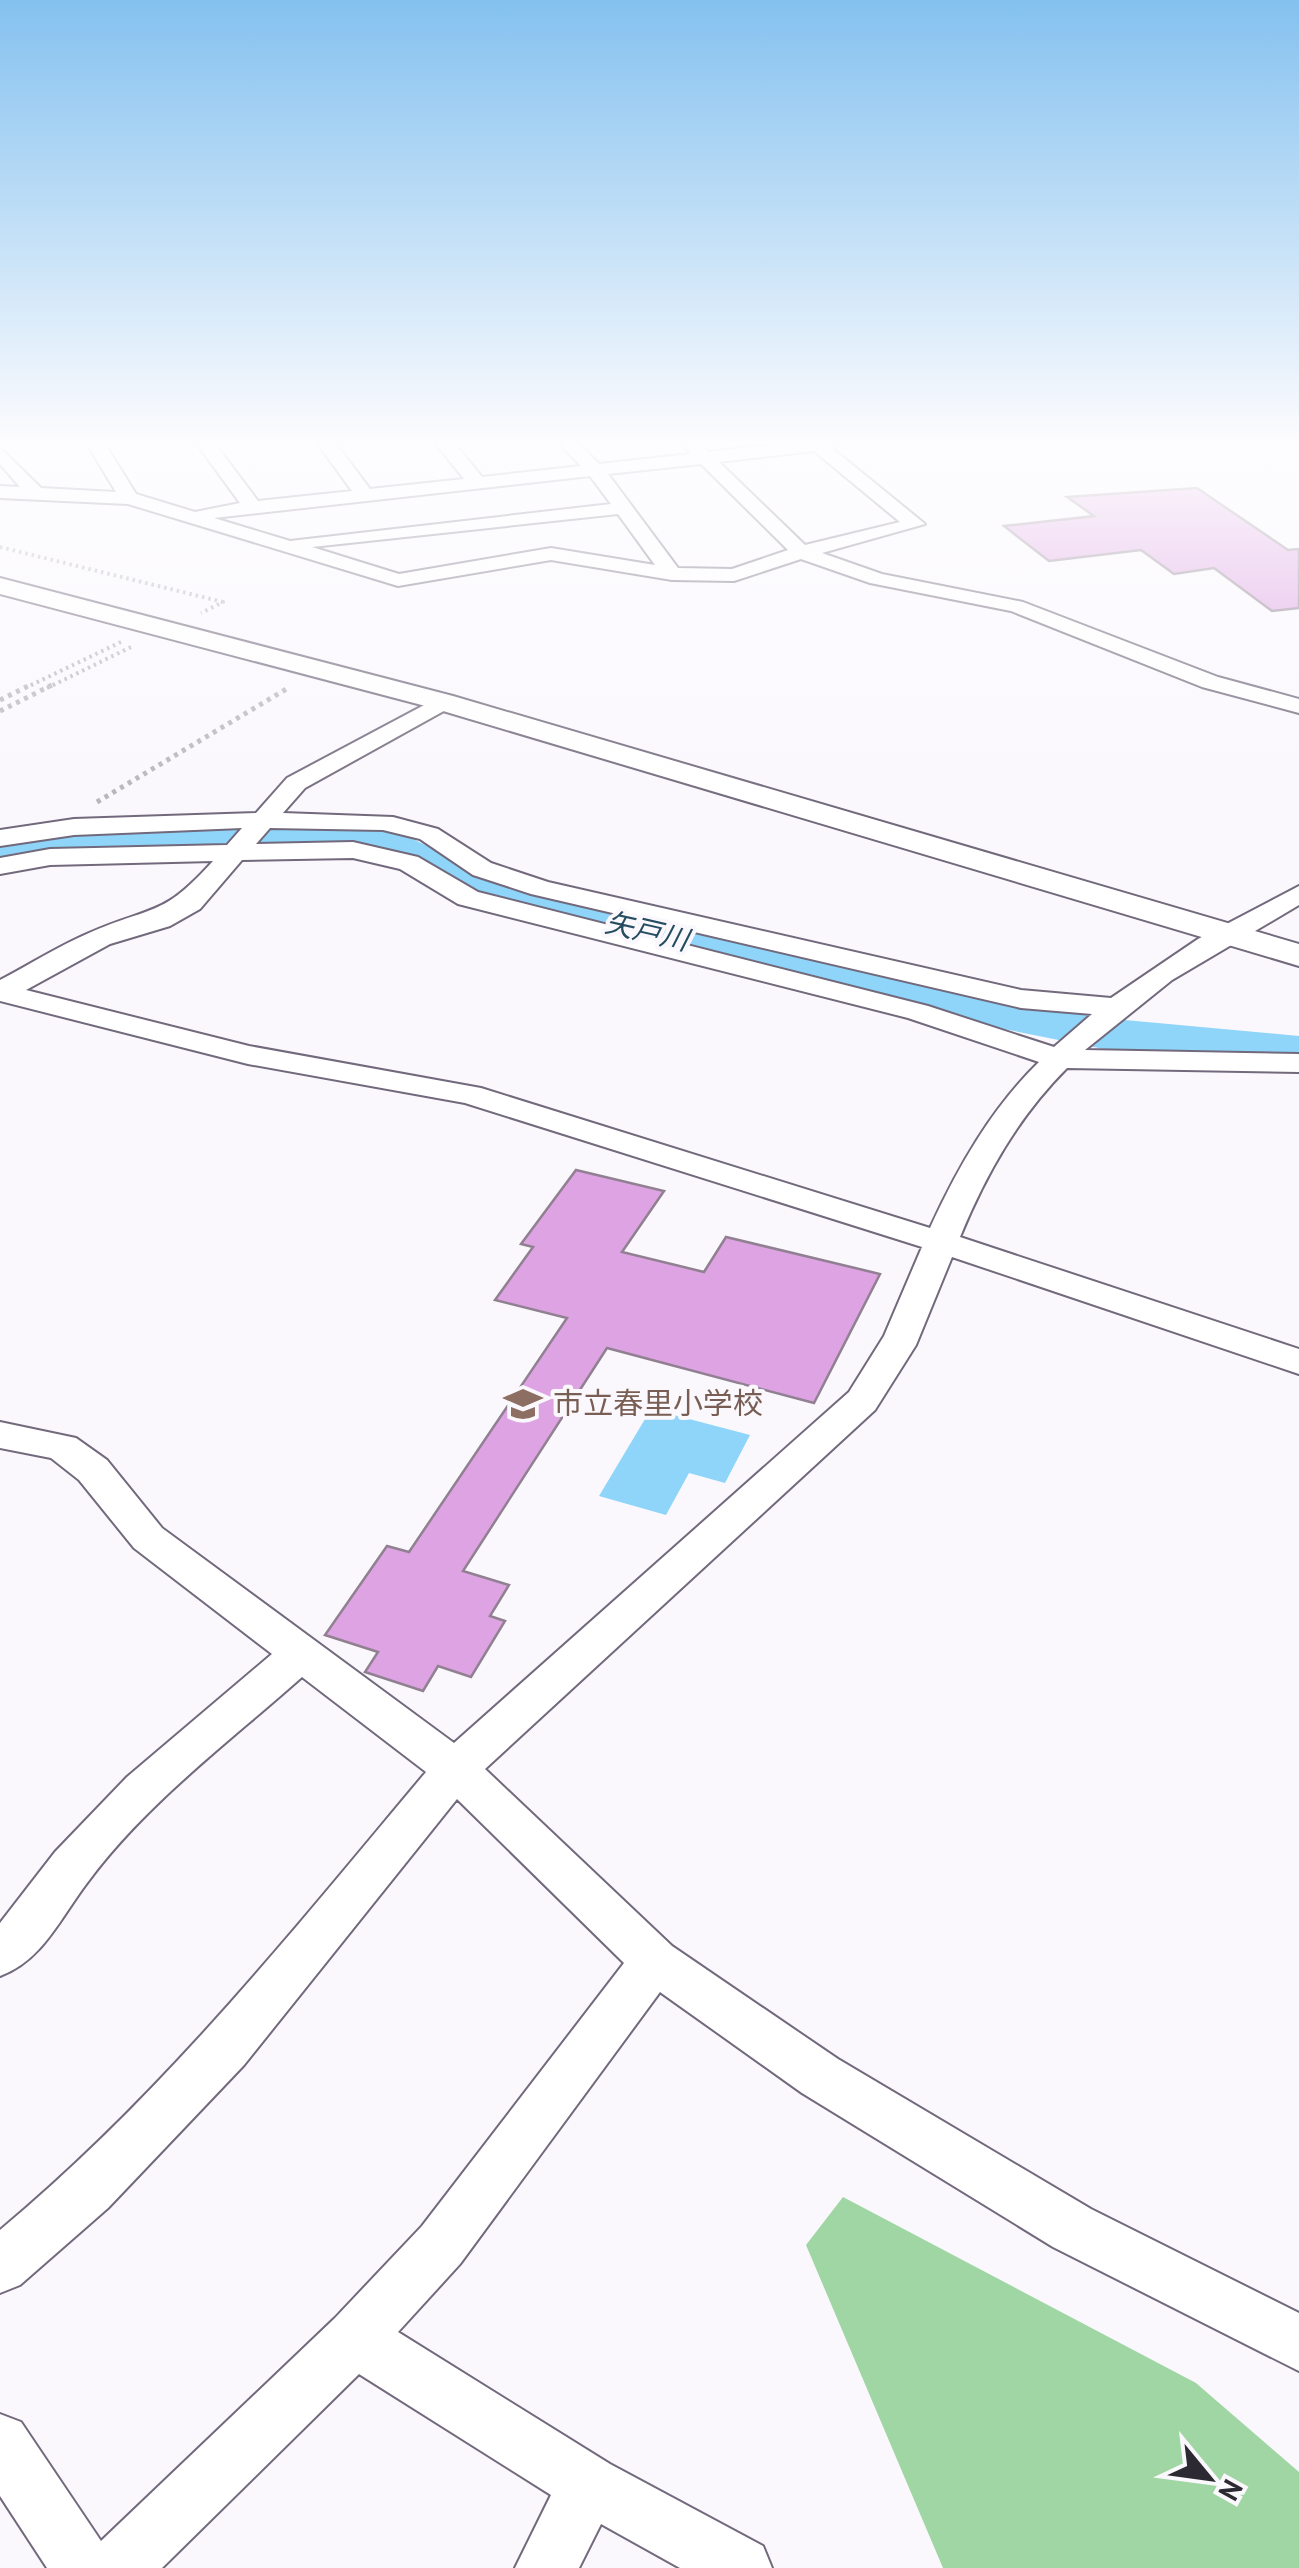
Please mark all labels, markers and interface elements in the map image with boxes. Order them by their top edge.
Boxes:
water label: 矢戸川 [602,903,695,959]
school or university icon: 市立春里小学校 [502,1383,544,1425]
place label: 市立春里小学校 [553,1383,763,1422]
north arrow [1159,2428,1259,2528]
text: N [1211,2473,1252,2507]

